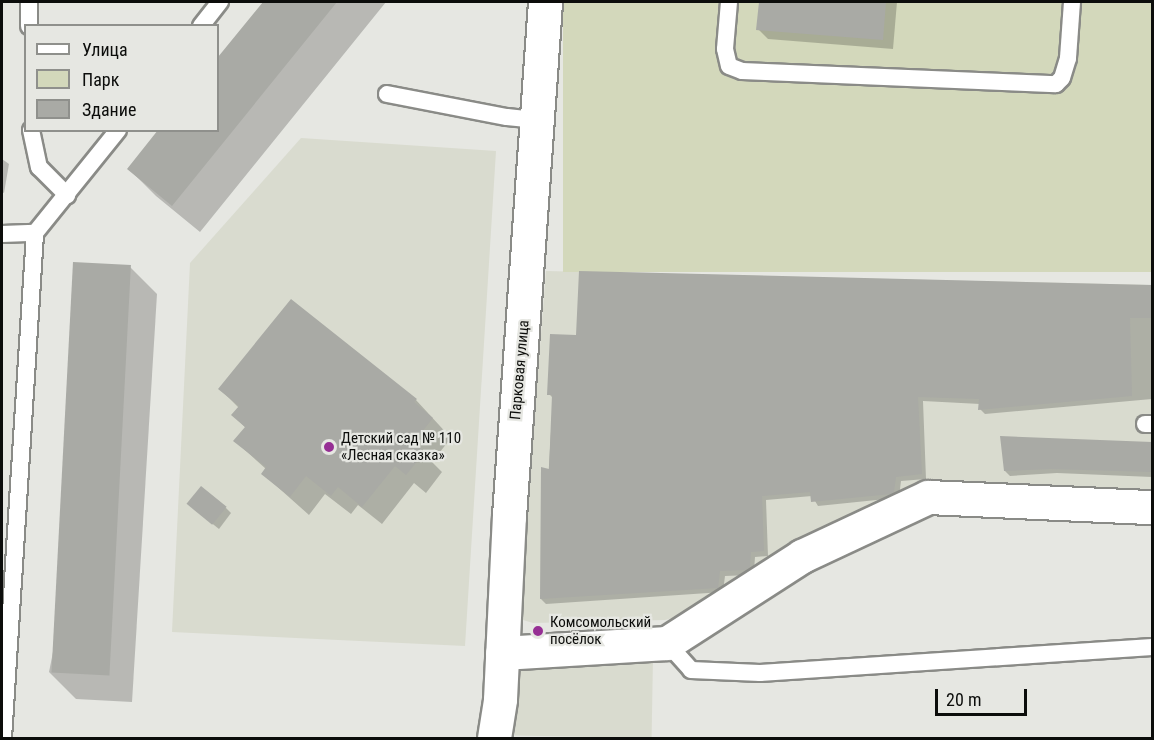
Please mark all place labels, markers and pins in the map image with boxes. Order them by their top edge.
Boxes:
place label: Детский сад № 110 «Лесная сказка» [341,429,461,464]
marker: Детский сад № 110 «Лесная сказка» [322,440,336,454]
place label: Комсомольский посёлок [550,613,651,648]
marker: Комсомольский посёлок [531,624,545,638]

